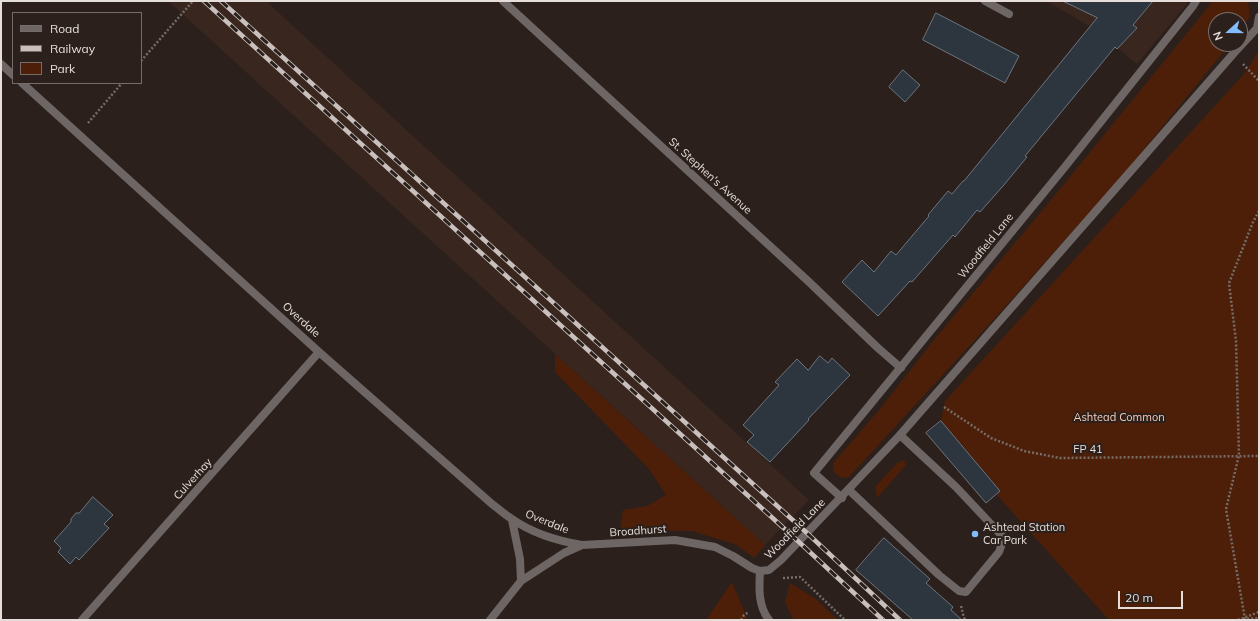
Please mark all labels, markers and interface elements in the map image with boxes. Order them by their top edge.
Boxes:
legend [12,12,142,84]
north arrow [1208,12,1248,52]
text: Road [50,21,79,36]
text: N [1210,30,1226,42]
text: Railway [50,41,95,56]
text: Park [50,61,75,76]
street label: St. Stephen's Avenue [666,135,754,217]
street label: Woodfield Lane [956,211,1016,281]
street label: Overdale [280,300,322,340]
park label: Ashtead Common [1073,411,1165,425]
street label: FP 41 [1073,443,1103,457]
street label: Culverhay [171,456,215,502]
street label: Woodfield Lane [762,496,828,562]
street label: Overdale [523,507,571,537]
place label: Ashtead Station Car Park [983,521,1065,547]
street label: Broadhurst [609,522,667,540]
marker: Ashtead Station Car Park [970,529,980,539]
scale bar [1120,583,1185,609]
text: 20 m [1125,590,1153,605]

